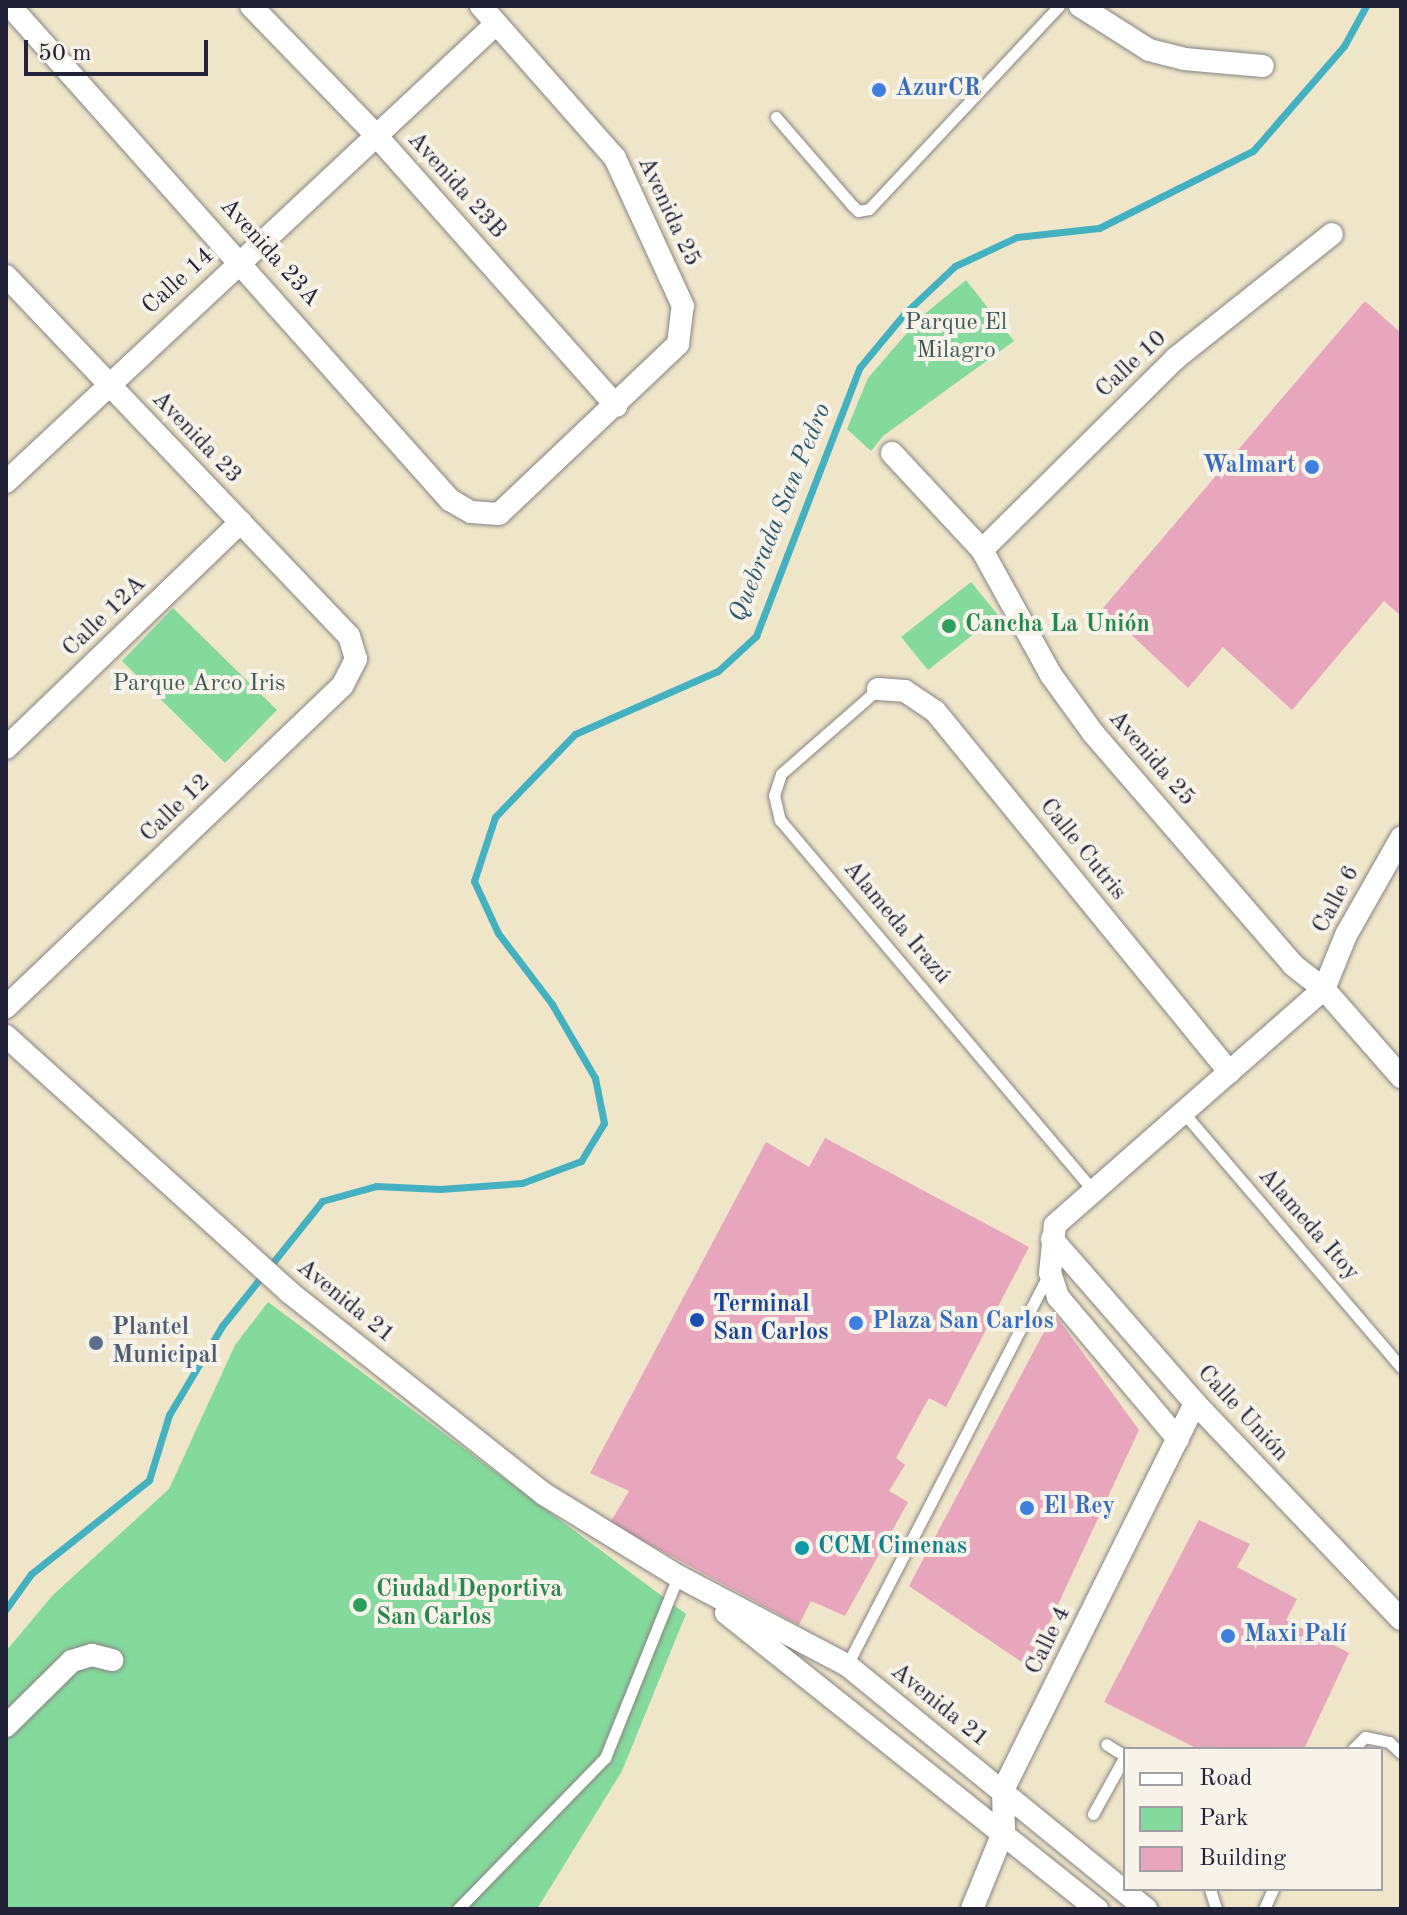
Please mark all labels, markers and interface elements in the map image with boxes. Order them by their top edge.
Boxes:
scale bar [28,24,212,74]
text: 50 m [38,42,92,66]
place label: AzurCR [895,76,981,104]
marker: AzurCR [870,81,888,99]
street label: Avenida 23B [400,126,512,246]
street label: Avenida 25 [630,153,706,271]
street label: Avenida 23A [213,193,325,313]
street label: Calle 14 [137,242,221,322]
park label: Parque El Milagro [905,310,1007,366]
street label: Calle 10 [1091,325,1173,405]
street label: Avenida 23 [145,386,247,490]
water label: Quebrada San Pedro [723,399,839,627]
place label: Walmart [1202,453,1296,481]
marker: Walmart [1303,458,1321,476]
street label: Calle 12A [57,570,153,664]
place label: Cancha La Unión [965,612,1150,640]
marker: Cancha La Unión [940,617,958,635]
park label: Parque Arco Iris [112,671,286,699]
street label: Avenida 25 [1101,705,1201,813]
street label: Calle 12 [135,769,217,849]
street label: Calle Cutris [1032,793,1132,907]
street label: Alameda Irazú [836,855,956,991]
street label: Calle 6 [1307,861,1367,939]
street label: Alameda Itoy [1251,1163,1365,1287]
street label: Avenida 21 [290,1254,400,1350]
place label: Terminal San Carlos [713,1292,828,1348]
place label: Plaza San Carlos [872,1309,1054,1337]
marker: Terminal San Carlos [688,1311,706,1329]
marker: Plaza San Carlos [847,1314,865,1332]
place label: Plantel Municipal [112,1315,218,1371]
marker: Plantel Municipal [87,1334,105,1352]
street label: Calle Unión [1190,1360,1294,1468]
place label: El Rey [1043,1494,1115,1522]
marker: El Rey [1018,1499,1036,1517]
place label: CCM Cimenas [818,1534,967,1562]
marker: CCM Cimenas [793,1539,811,1557]
place label: Ciudad Deportiva San Carlos [376,1577,562,1633]
marker: Ciudad Deportiva San Carlos [351,1596,369,1614]
street label: Calle 4 [1020,1602,1078,1680]
place label: Maxi Palí [1244,1622,1346,1650]
marker: Maxi Palí [1219,1627,1237,1645]
street label: Avenida 21 [884,1658,994,1754]
legend [1123,1747,1383,1891]
text: Road [1199,1767,1252,1791]
text: Park [1199,1807,1248,1831]
text: Building [1199,1847,1286,1871]

